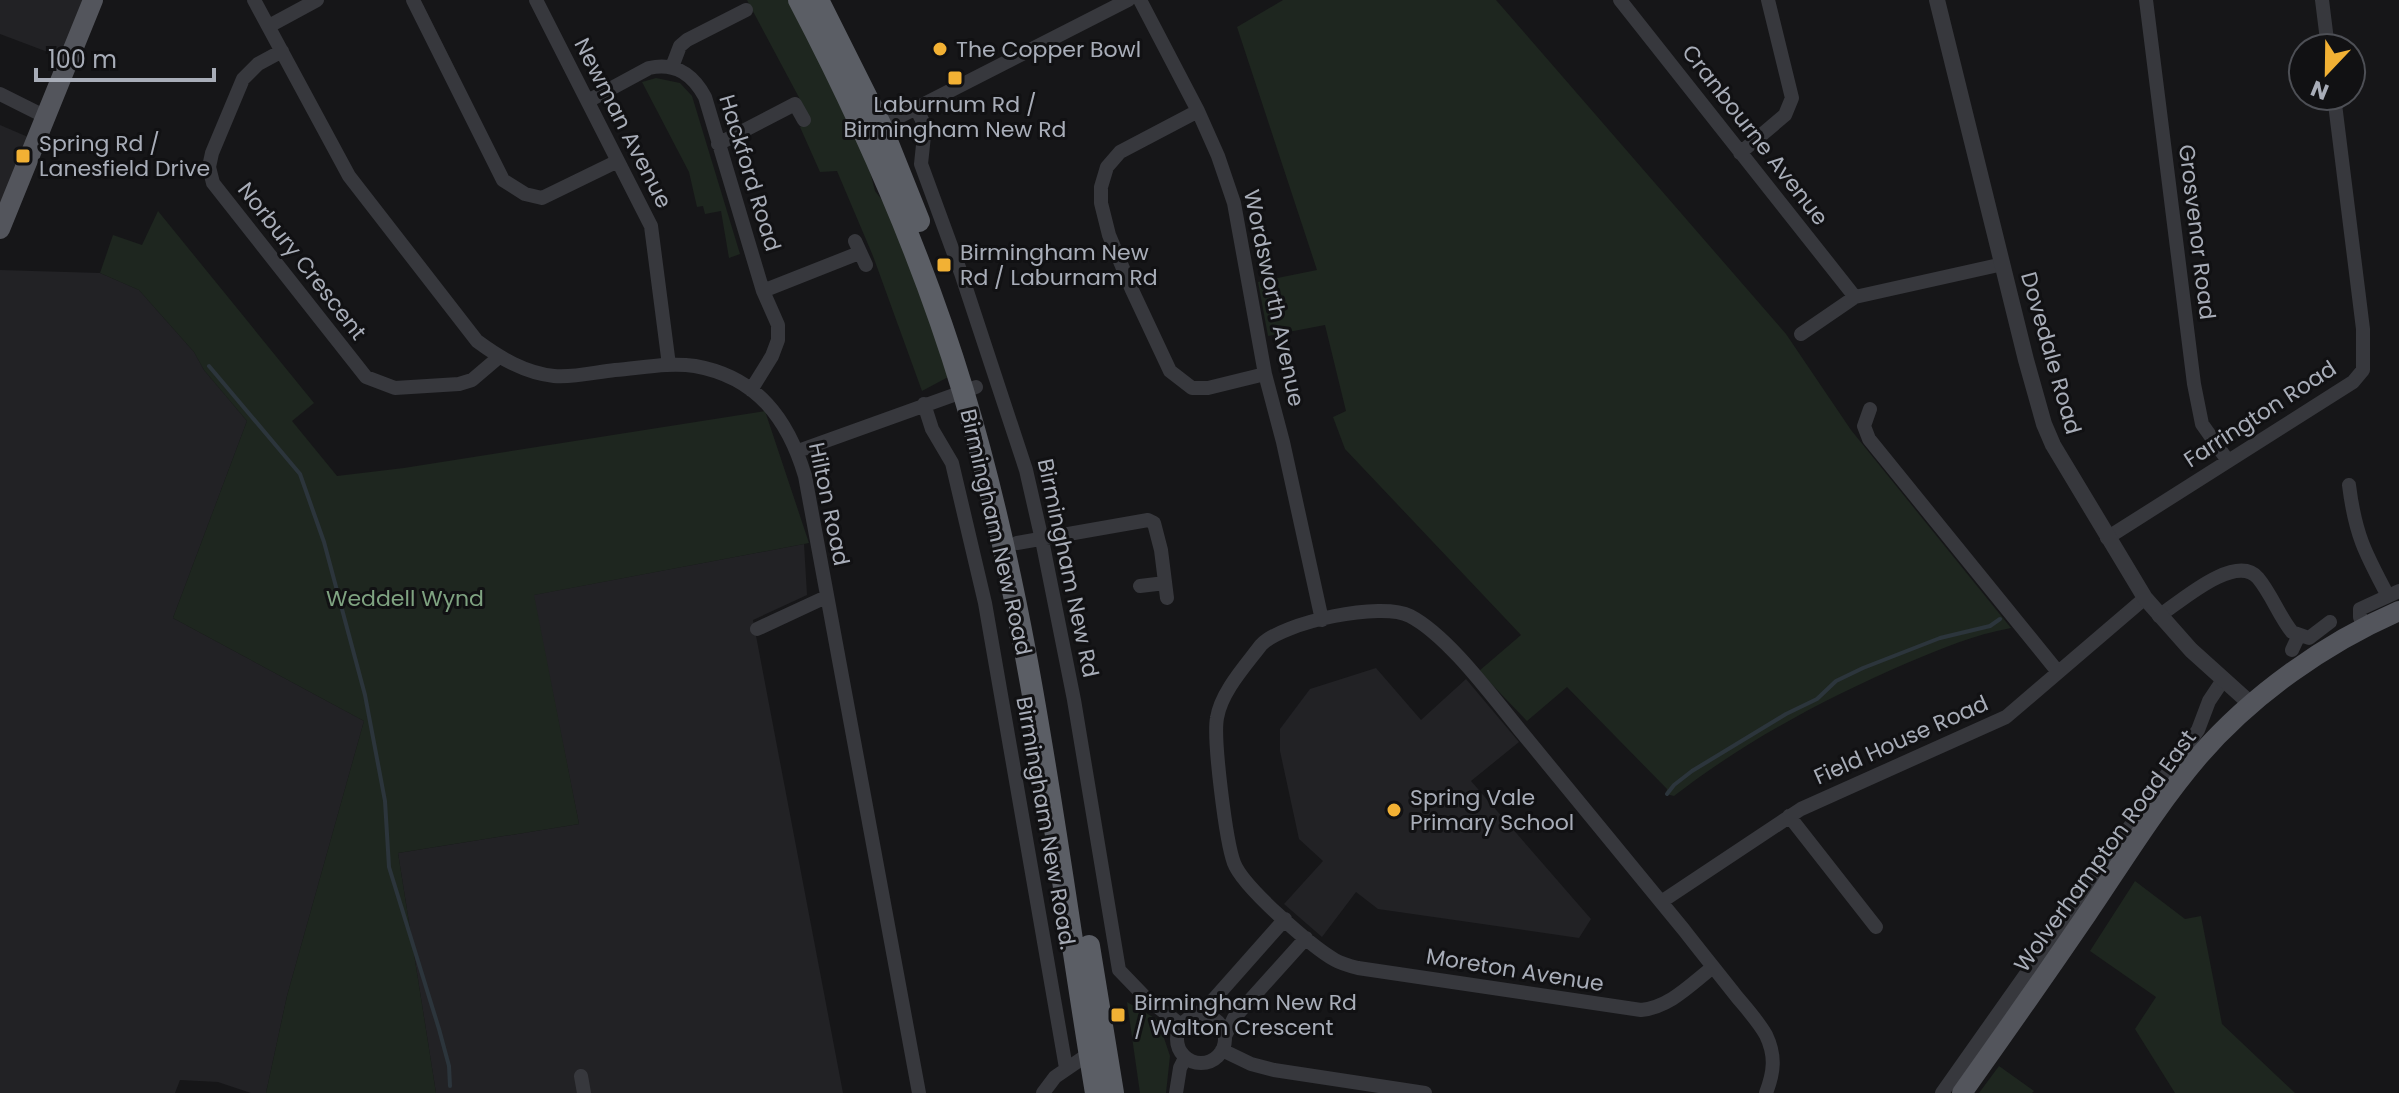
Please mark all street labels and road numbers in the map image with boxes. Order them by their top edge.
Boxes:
street label: Newman Avenue [567,33,679,213]
street label: Cranbourne Avenue [1675,38,1835,232]
street label: Hackford Road [711,91,789,255]
street label: Grosvenor Road [2171,143,2223,321]
street label: Norbury Crescent [231,176,373,346]
street label: Wordsworth Avenue [1236,187,1312,409]
street label: Dovedale Road [2013,268,2089,438]
street label: Farrington Road [2178,353,2342,475]
street label: Birmingham New Road [953,406,1039,658]
street label: Hilton Road [801,439,857,569]
street label: Birmingham New Rd [1030,456,1106,680]
street label: Field House Road [1809,688,1993,792]
street label: Birmingham New Road. [1008,694,1084,952]
street label: Wolverhampton Road East [2007,724,2203,978]
street label: Moreton Avenue [1424,941,1606,999]

